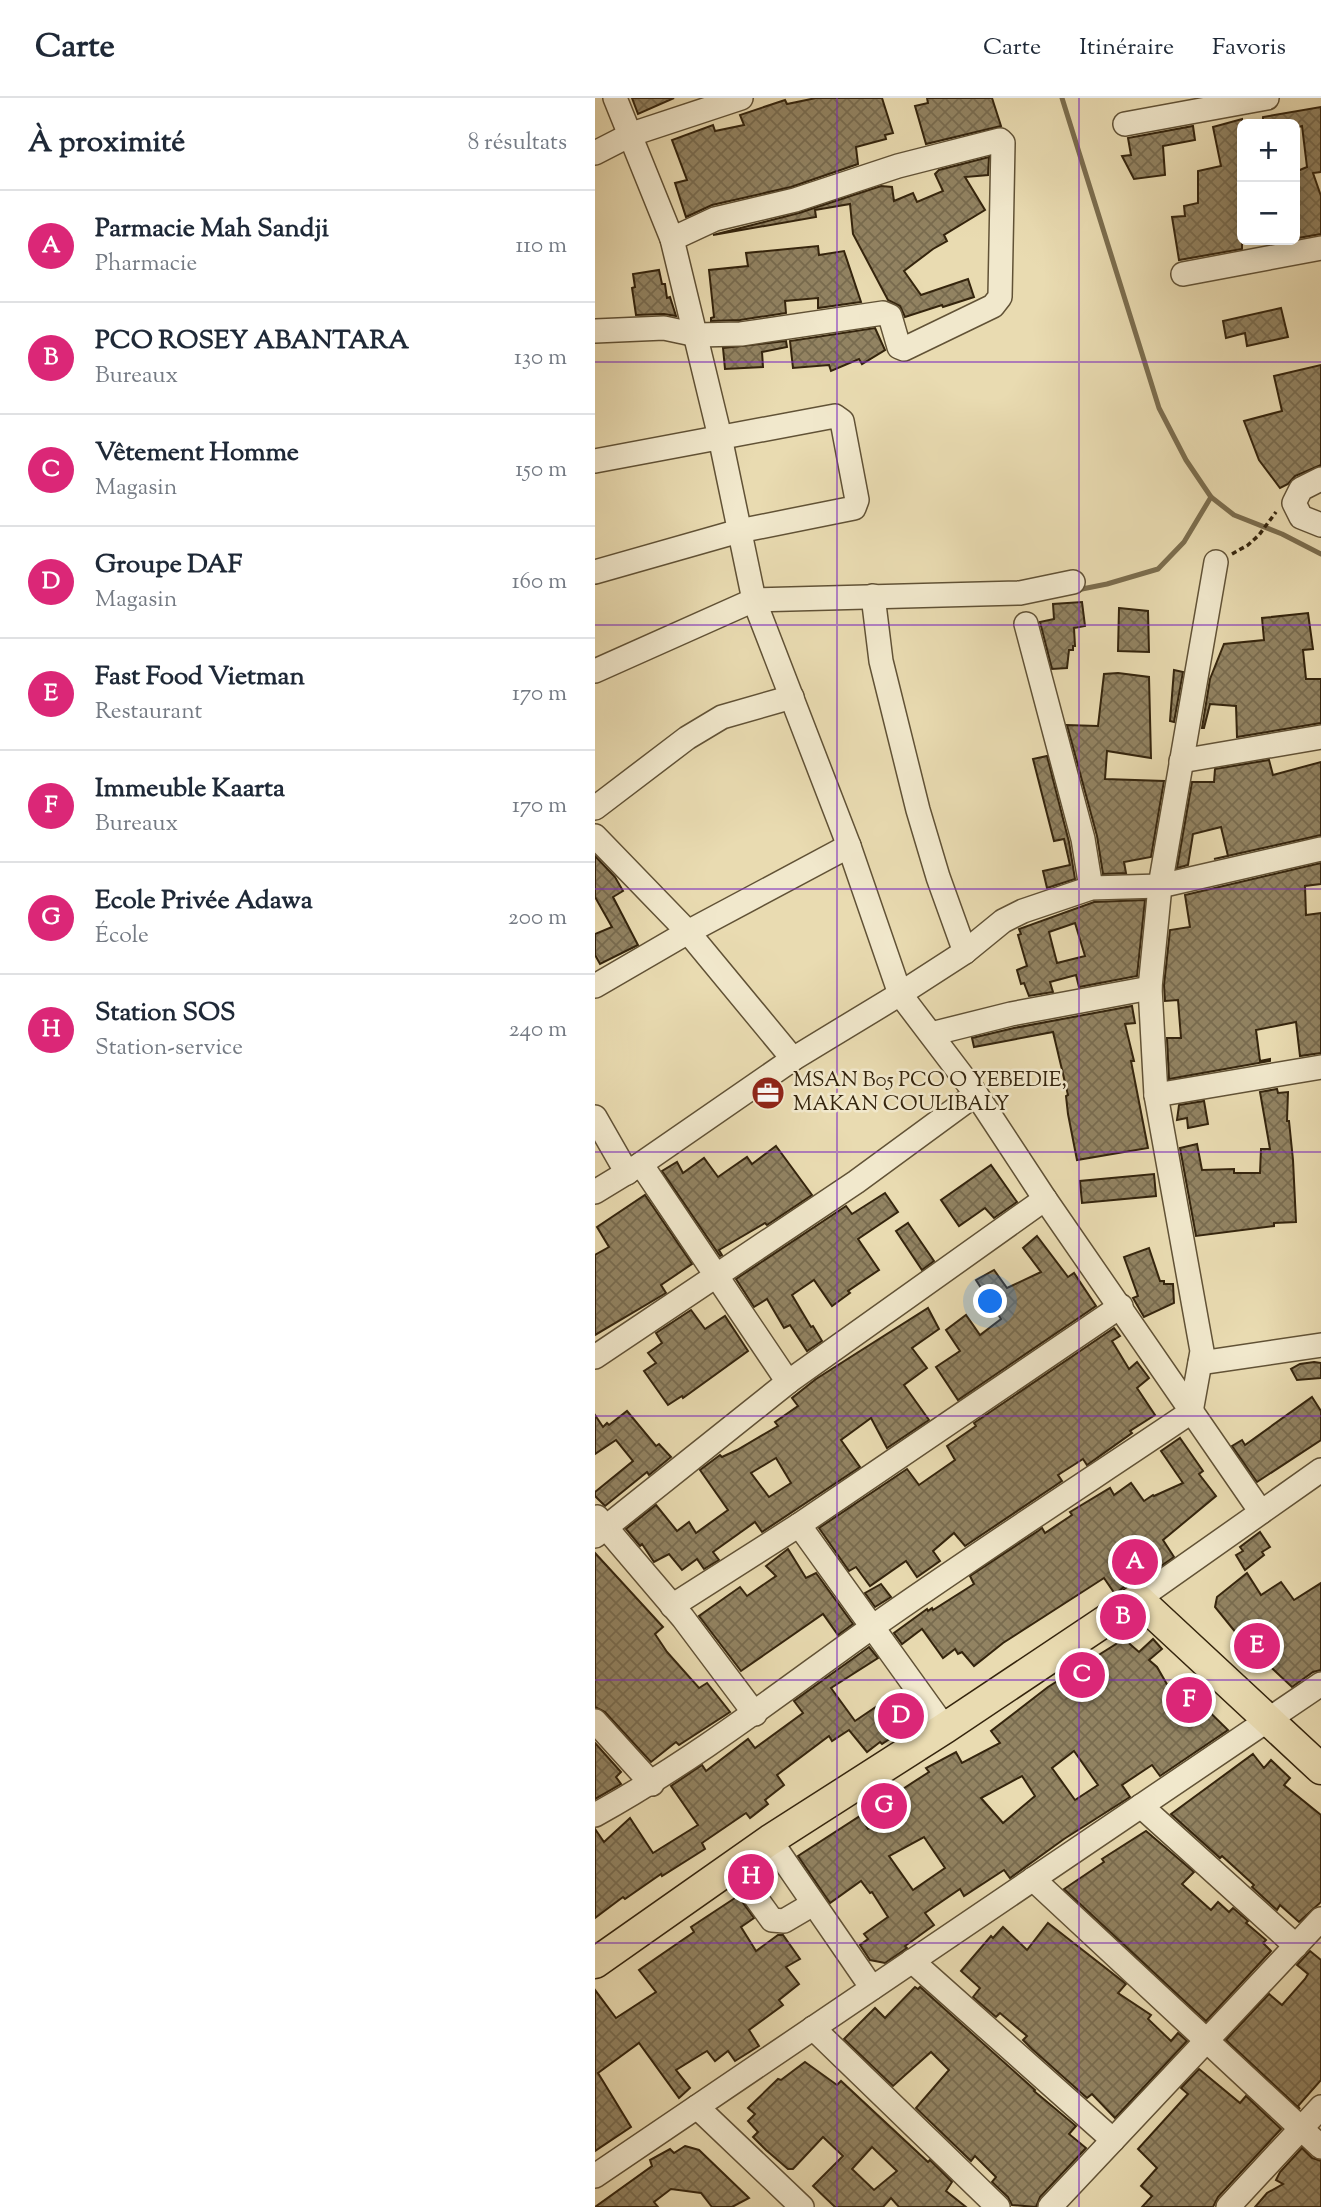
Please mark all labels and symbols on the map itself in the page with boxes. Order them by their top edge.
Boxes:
place label: MSAN B05 PCO O YEBEDIE, MAKAN COULIBALY [793,1066,1067,1120]
office icon: MSAN B05 PCO O YEBEDIE, MAKAN COULIBALY [749,1074,787,1112]
your location [973,1284,1007,1318]
pin: A [1112,1536,1158,1588]
pin: B [1100,1591,1146,1643]
pin: E [1234,1620,1280,1672]
pin: C [1059,1649,1105,1701]
pin: F [1166,1674,1212,1726]
pin: D [878,1690,924,1742]
pin: G [861,1780,907,1832]
pin: H [728,1851,774,1903]

